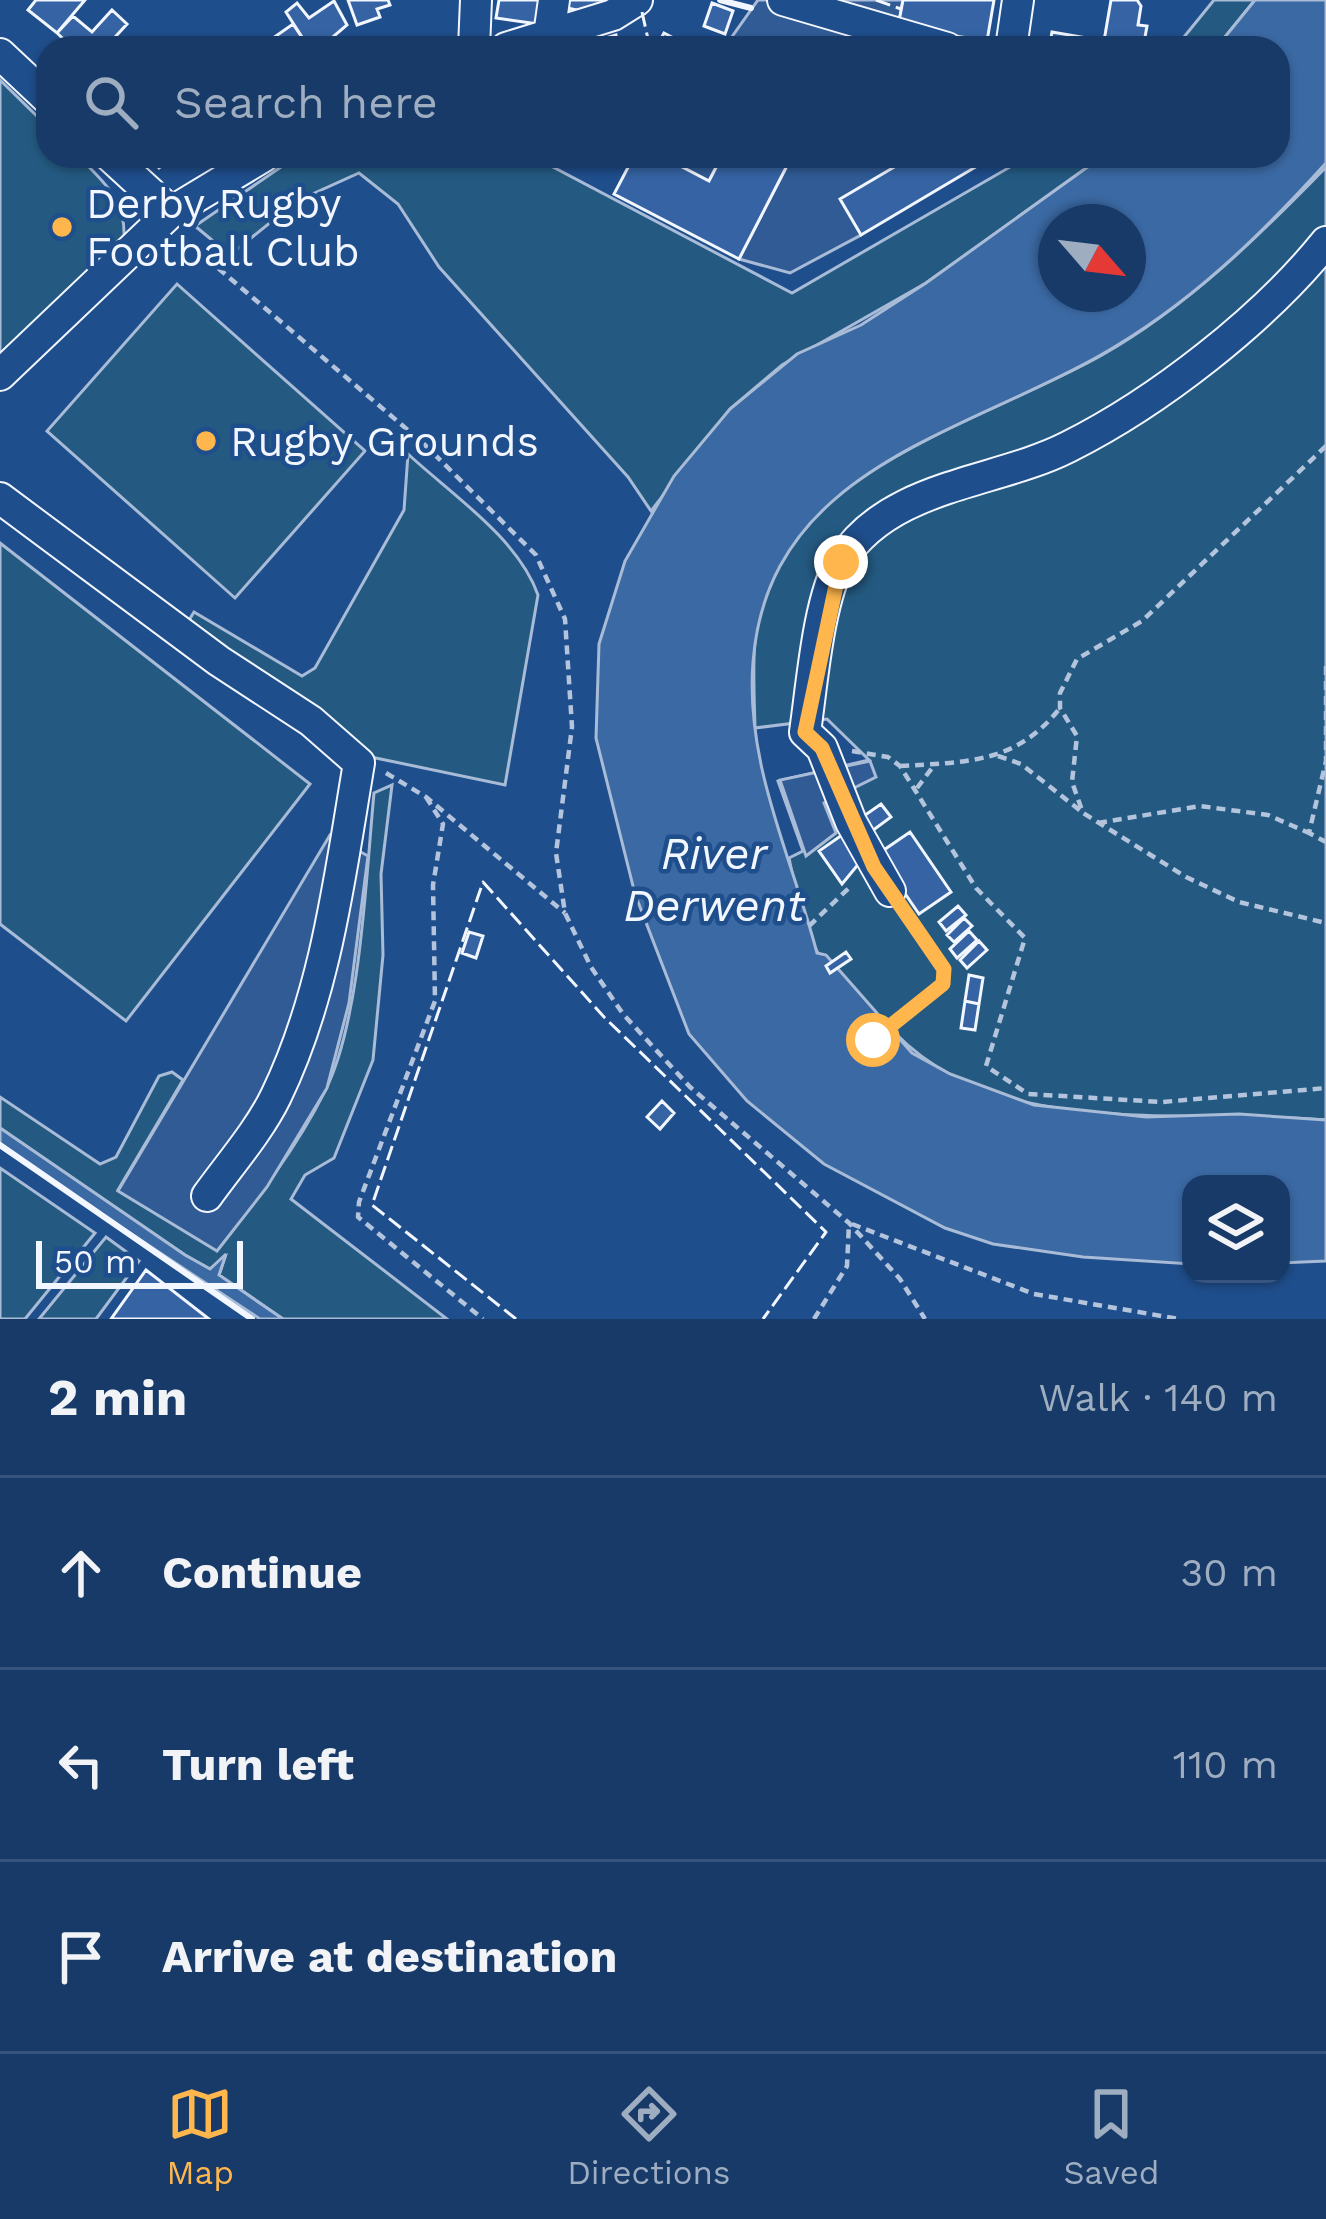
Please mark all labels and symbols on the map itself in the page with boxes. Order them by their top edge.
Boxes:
place label: Derby Rugby Football Club [86,179,360,276]
north arrow [1038,204,1146,312]
marker: Derby Rugby Football Club [49,214,75,240]
place label: Rugby Grounds [230,417,539,466]
marker: Rugby Grounds [193,428,219,454]
route end [814,535,868,589]
water label: River Derwent [623,827,806,932]
route start [846,1013,900,1067]
scale bar [36,1235,243,1288]

